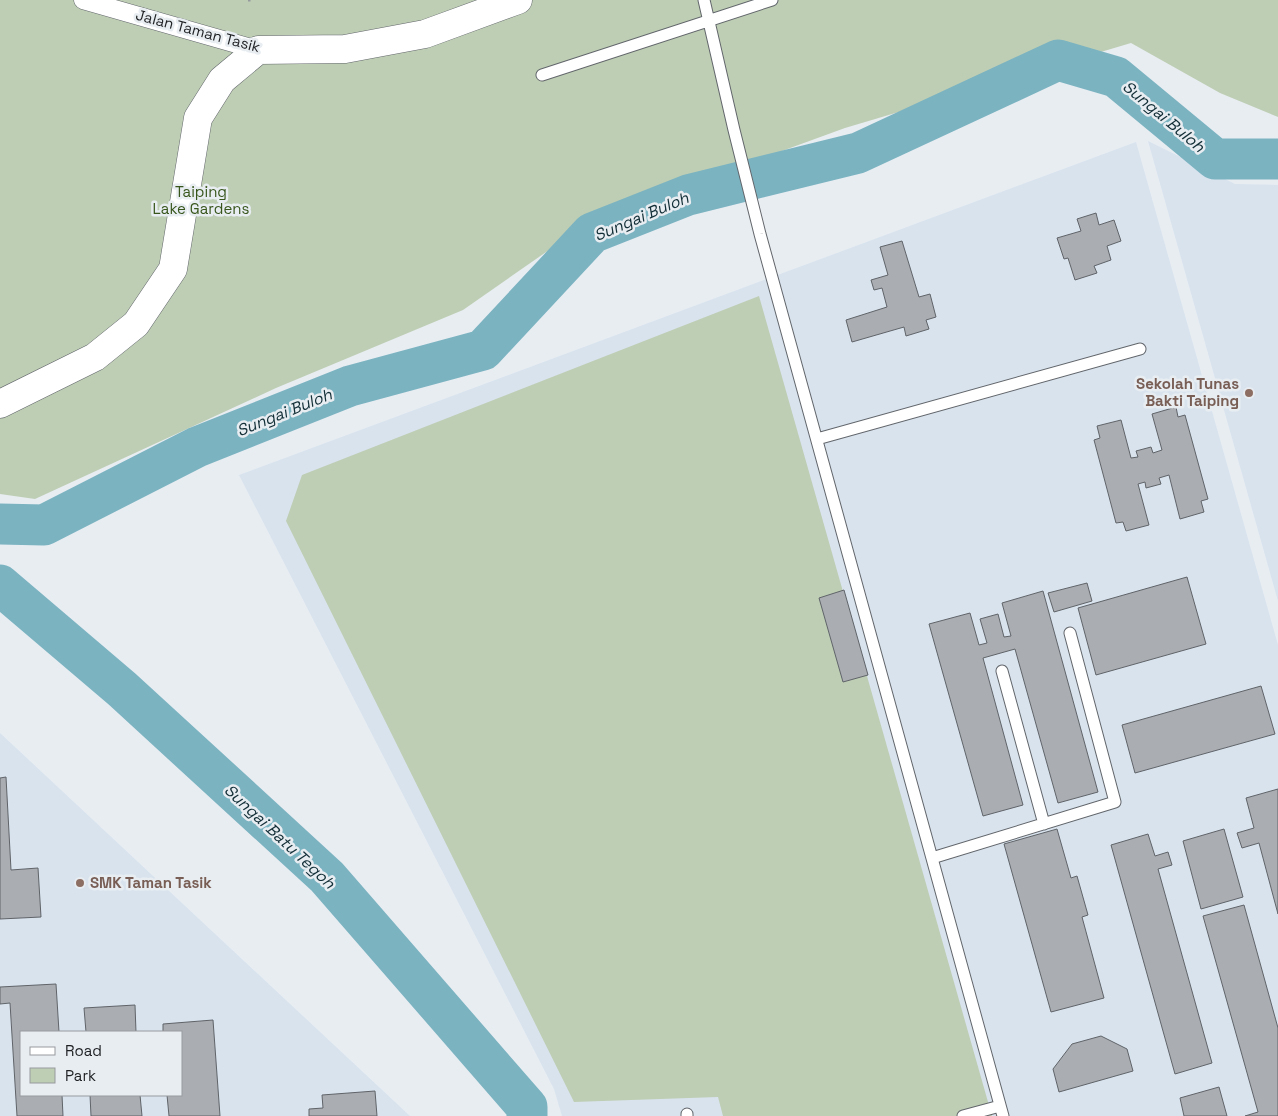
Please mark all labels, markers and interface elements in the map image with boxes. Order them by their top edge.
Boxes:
street label: Jalan Taman Tasik [134,5,262,56]
water label: Sungai Buloh [1118,76,1210,158]
park label: Taiping Lake Gardens [153,182,249,218]
water label: Sungai Buloh [591,187,693,246]
place label: Sekolah Tunas Bakti Taiping [1136,374,1239,410]
water label: Sungai Buloh [233,383,336,441]
marker: Sekolah Tunas Bakti Taiping [1243,387,1255,399]
water label: Sungai Batu Tegoh [220,779,340,894]
place label: SMK Taman Tasik [90,873,212,892]
marker: SMK Taman Tasik [74,877,86,889]
legend [20,1031,182,1096]
text: Road [65,1041,102,1060]
text: Park [65,1066,96,1085]

